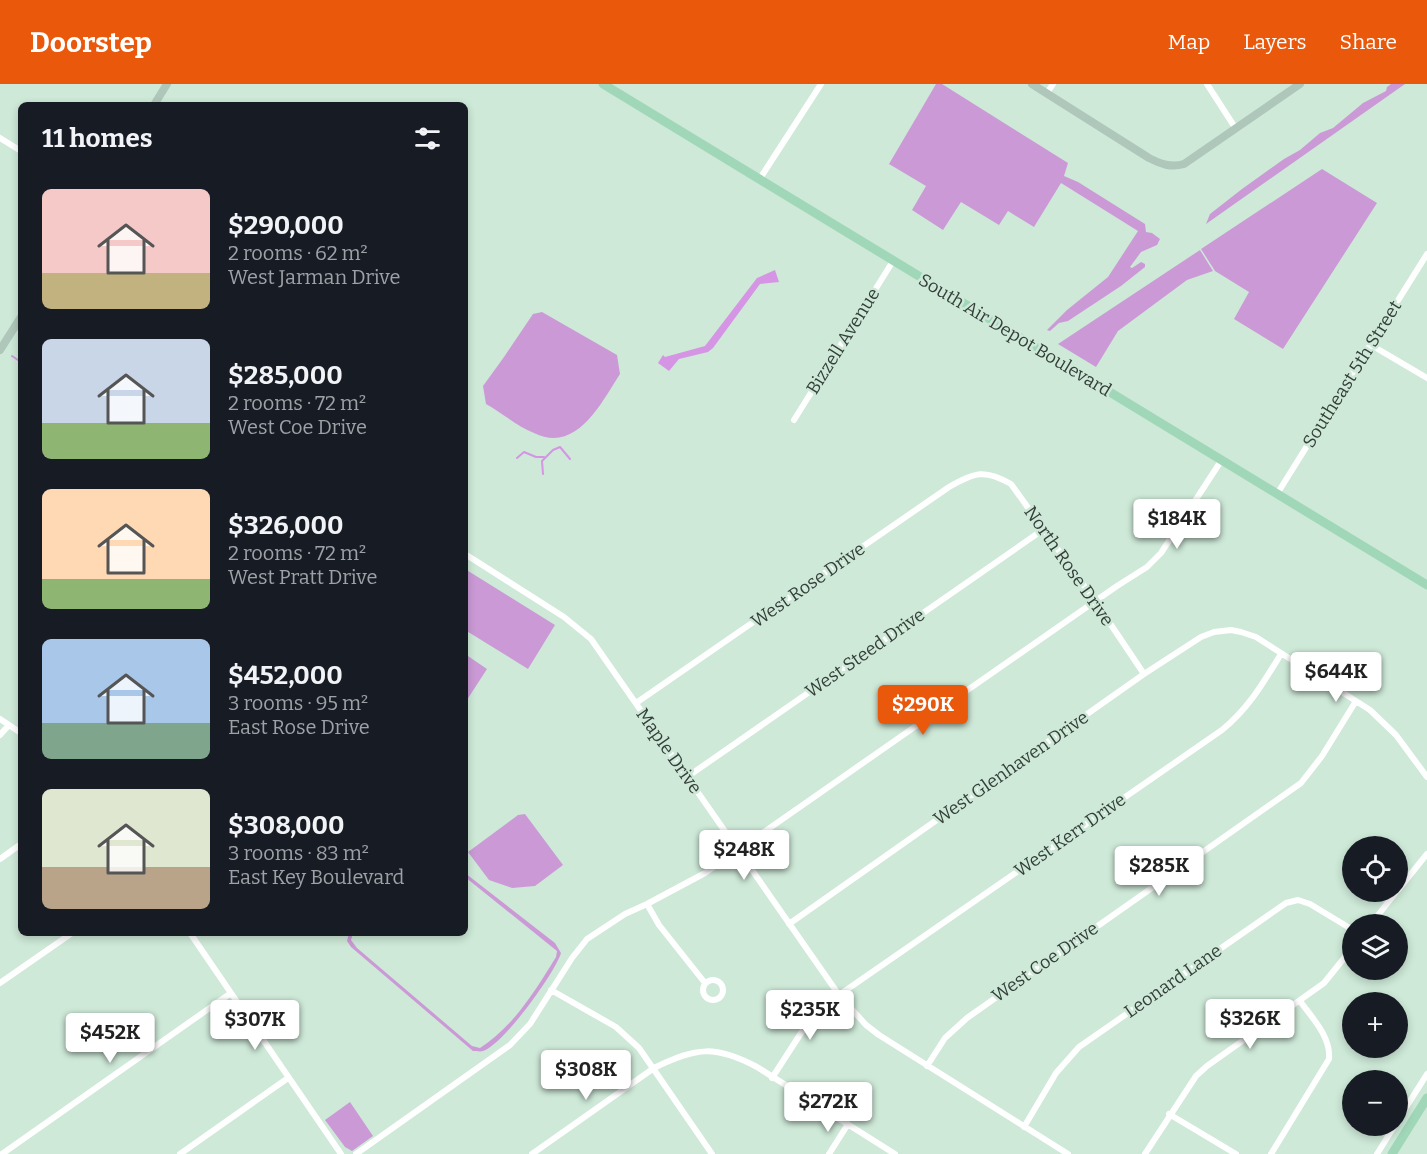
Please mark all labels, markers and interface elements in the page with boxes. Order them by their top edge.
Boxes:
text: Doorstep [30,26,152,59]
text: Map [1168,29,1210,55]
text: Layers [1243,29,1307,55]
text: Share [1340,29,1397,55]
icon: filters [411,122,444,155]
text: 11 homes [42,123,153,154]
text: $290,000 [228,210,344,241]
icon: home [90,213,162,285]
text: 2 rooms · 62 m² [228,241,368,265]
text: West Jarman Drive [228,265,400,289]
street label: South Air Depot Boulevard [915,269,1116,402]
street label: Bizzell Avenue [802,284,884,398]
street label: Southeast 5th Street [1298,296,1407,452]
text: $285,000 [228,360,343,391]
icon: home [90,363,162,435]
text: 2 rooms · 72 m² [228,391,366,415]
text: West Coe Drive [228,415,367,439]
pin: $184K [1135,499,1219,550]
street label: North Rose Drive [1019,502,1119,630]
text: $184K [1147,506,1207,530]
text: $326,000 [228,510,343,541]
icon: home [90,513,162,585]
street label: West Rose Drive [747,538,869,632]
text: 2 rooms · 72 m² [228,541,366,565]
text: West Pratt Drive [228,565,377,589]
street label: West Steed Drive [801,604,929,702]
pin: $644K [1294,652,1378,703]
text: $644K [1304,659,1368,683]
text: $452,000 [228,660,343,691]
icon: home [90,663,162,735]
pin: $290K [881,685,965,736]
text: 3 rooms · 95 m² [228,691,368,715]
text: $290K [892,692,954,716]
street label: Maple Drive [632,704,706,798]
street label: West Glenhaven Drive [929,706,1093,830]
text: East Rose Drive [228,715,370,739]
street label: West Kerr Drive [1010,788,1130,882]
text: $308,000 [228,810,345,841]
icon: home [90,813,162,885]
pin: $248K [702,830,786,881]
map controls [1342,836,1408,1136]
button: locate [1342,836,1408,902]
text: $248K [713,837,775,861]
text: 3 rooms · 83 m² [228,841,369,865]
pin: $285K [1117,846,1201,897]
text: $285K [1129,853,1189,877]
text: East Key Boulevard [228,865,404,889]
button: layers [1342,914,1408,980]
street label: West Coe Drive [988,917,1102,1007]
street label: Leonard Lane [1120,939,1226,1023]
pin: $235K [768,990,852,1041]
button: + [1342,992,1408,1058]
text: $235K [780,997,840,1021]
pin: $326K [1208,999,1292,1050]
pin: $307K [213,1000,297,1051]
text: $326K [1219,1006,1281,1030]
text: $307K [224,1007,286,1031]
pin: $452K [68,1013,152,1064]
text: $452K [80,1020,140,1044]
pin: $308K [544,1050,628,1101]
text: $308K [555,1057,617,1081]
button: − [1342,1070,1408,1136]
pin: $272K [786,1082,870,1133]
text: $272K [798,1089,858,1113]

